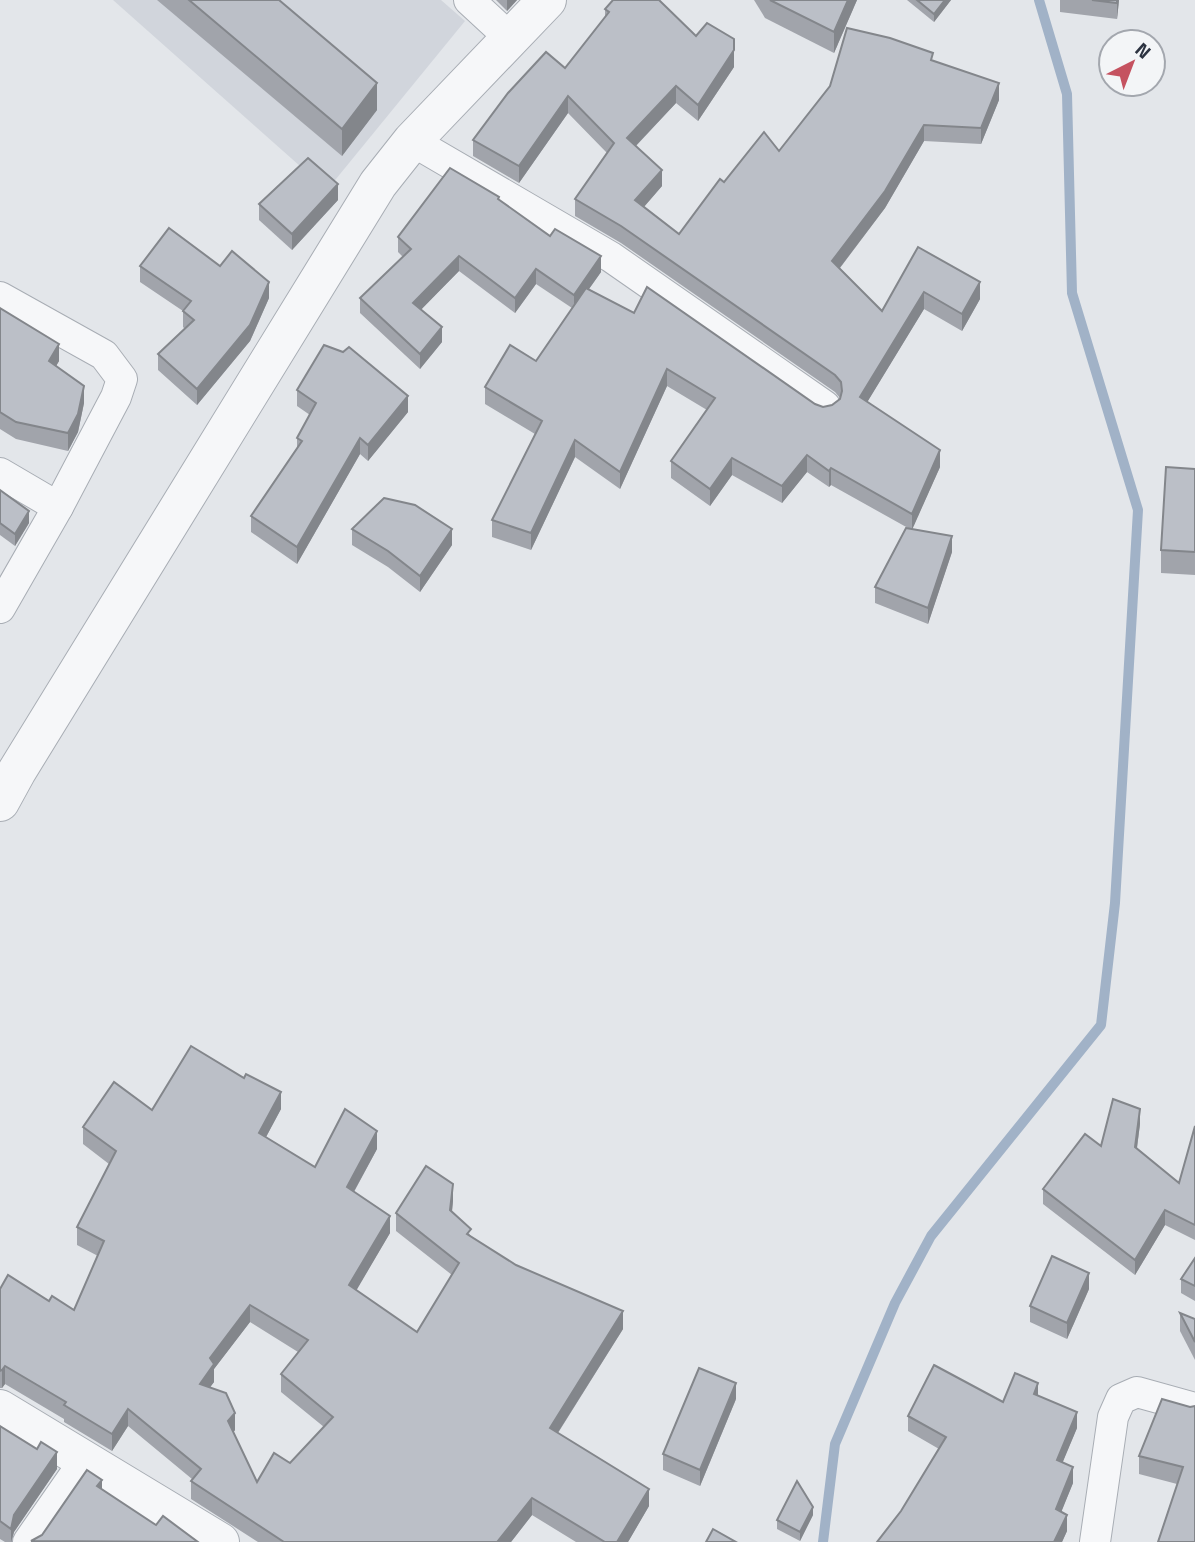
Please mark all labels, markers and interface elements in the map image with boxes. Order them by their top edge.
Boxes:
north arrow [1097,28,1167,98]
text: N [1129,35,1158,65]

